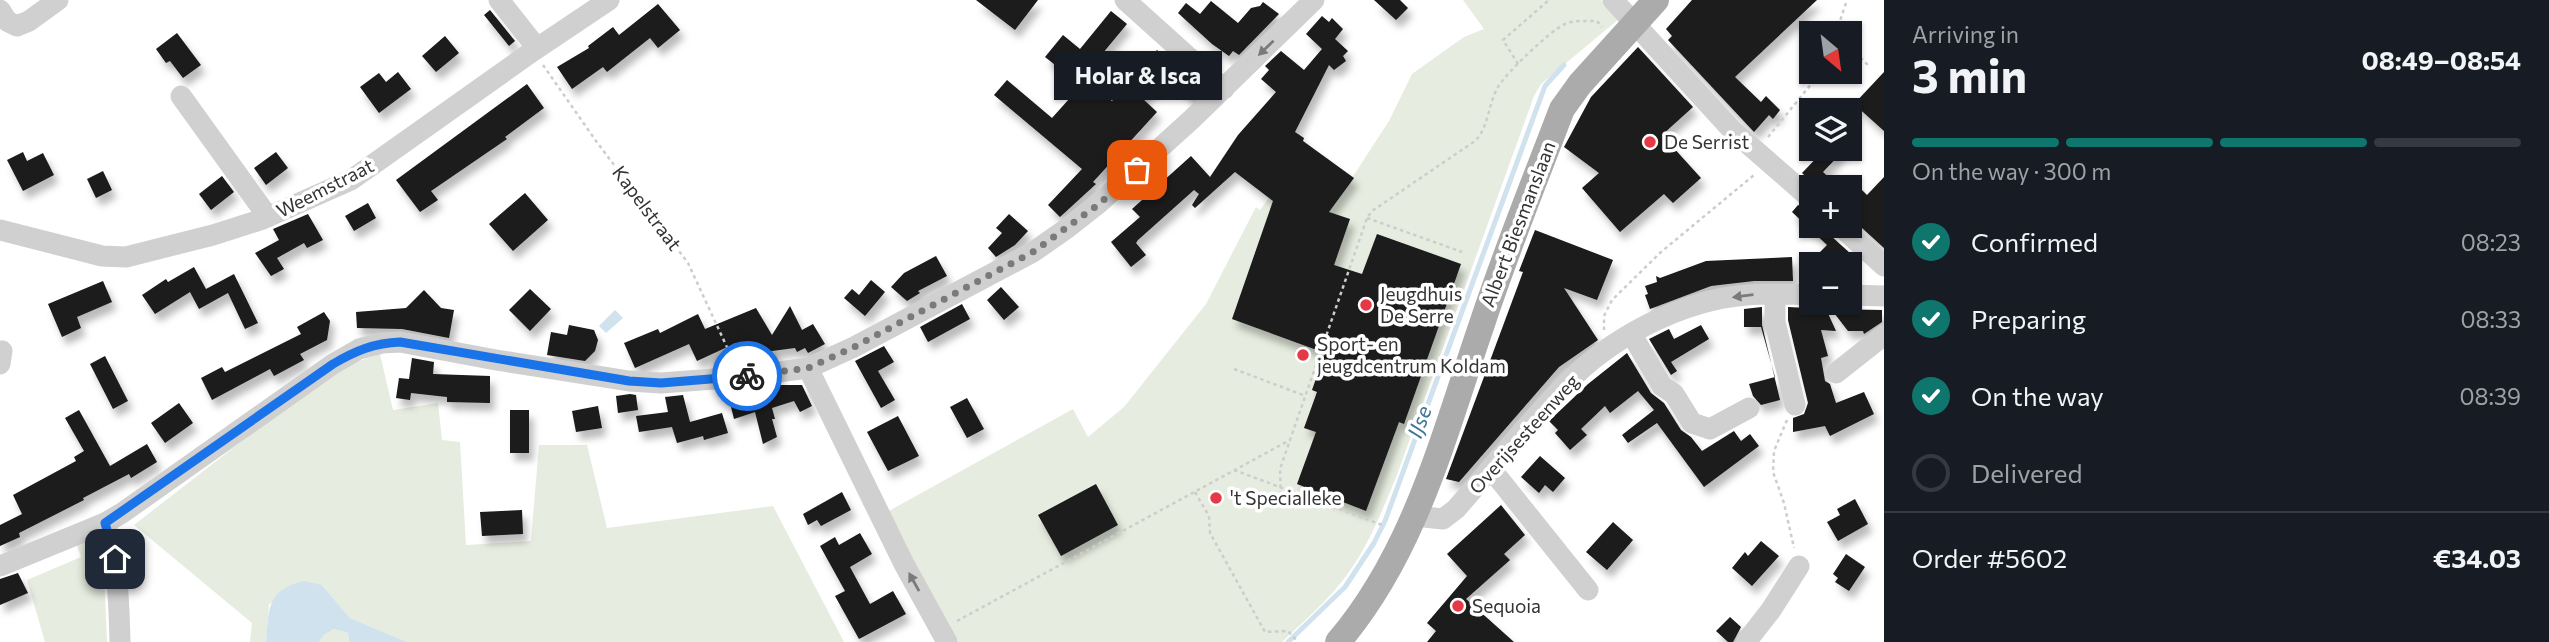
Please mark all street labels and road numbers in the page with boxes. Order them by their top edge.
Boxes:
street label: Albert Biesmanslaan [1475,138,1560,310]
street label: Weemstraat [272,153,377,222]
street label: Kapelstraat [608,161,687,255]
street label: Overijsesteenweg [1464,369,1583,498]

